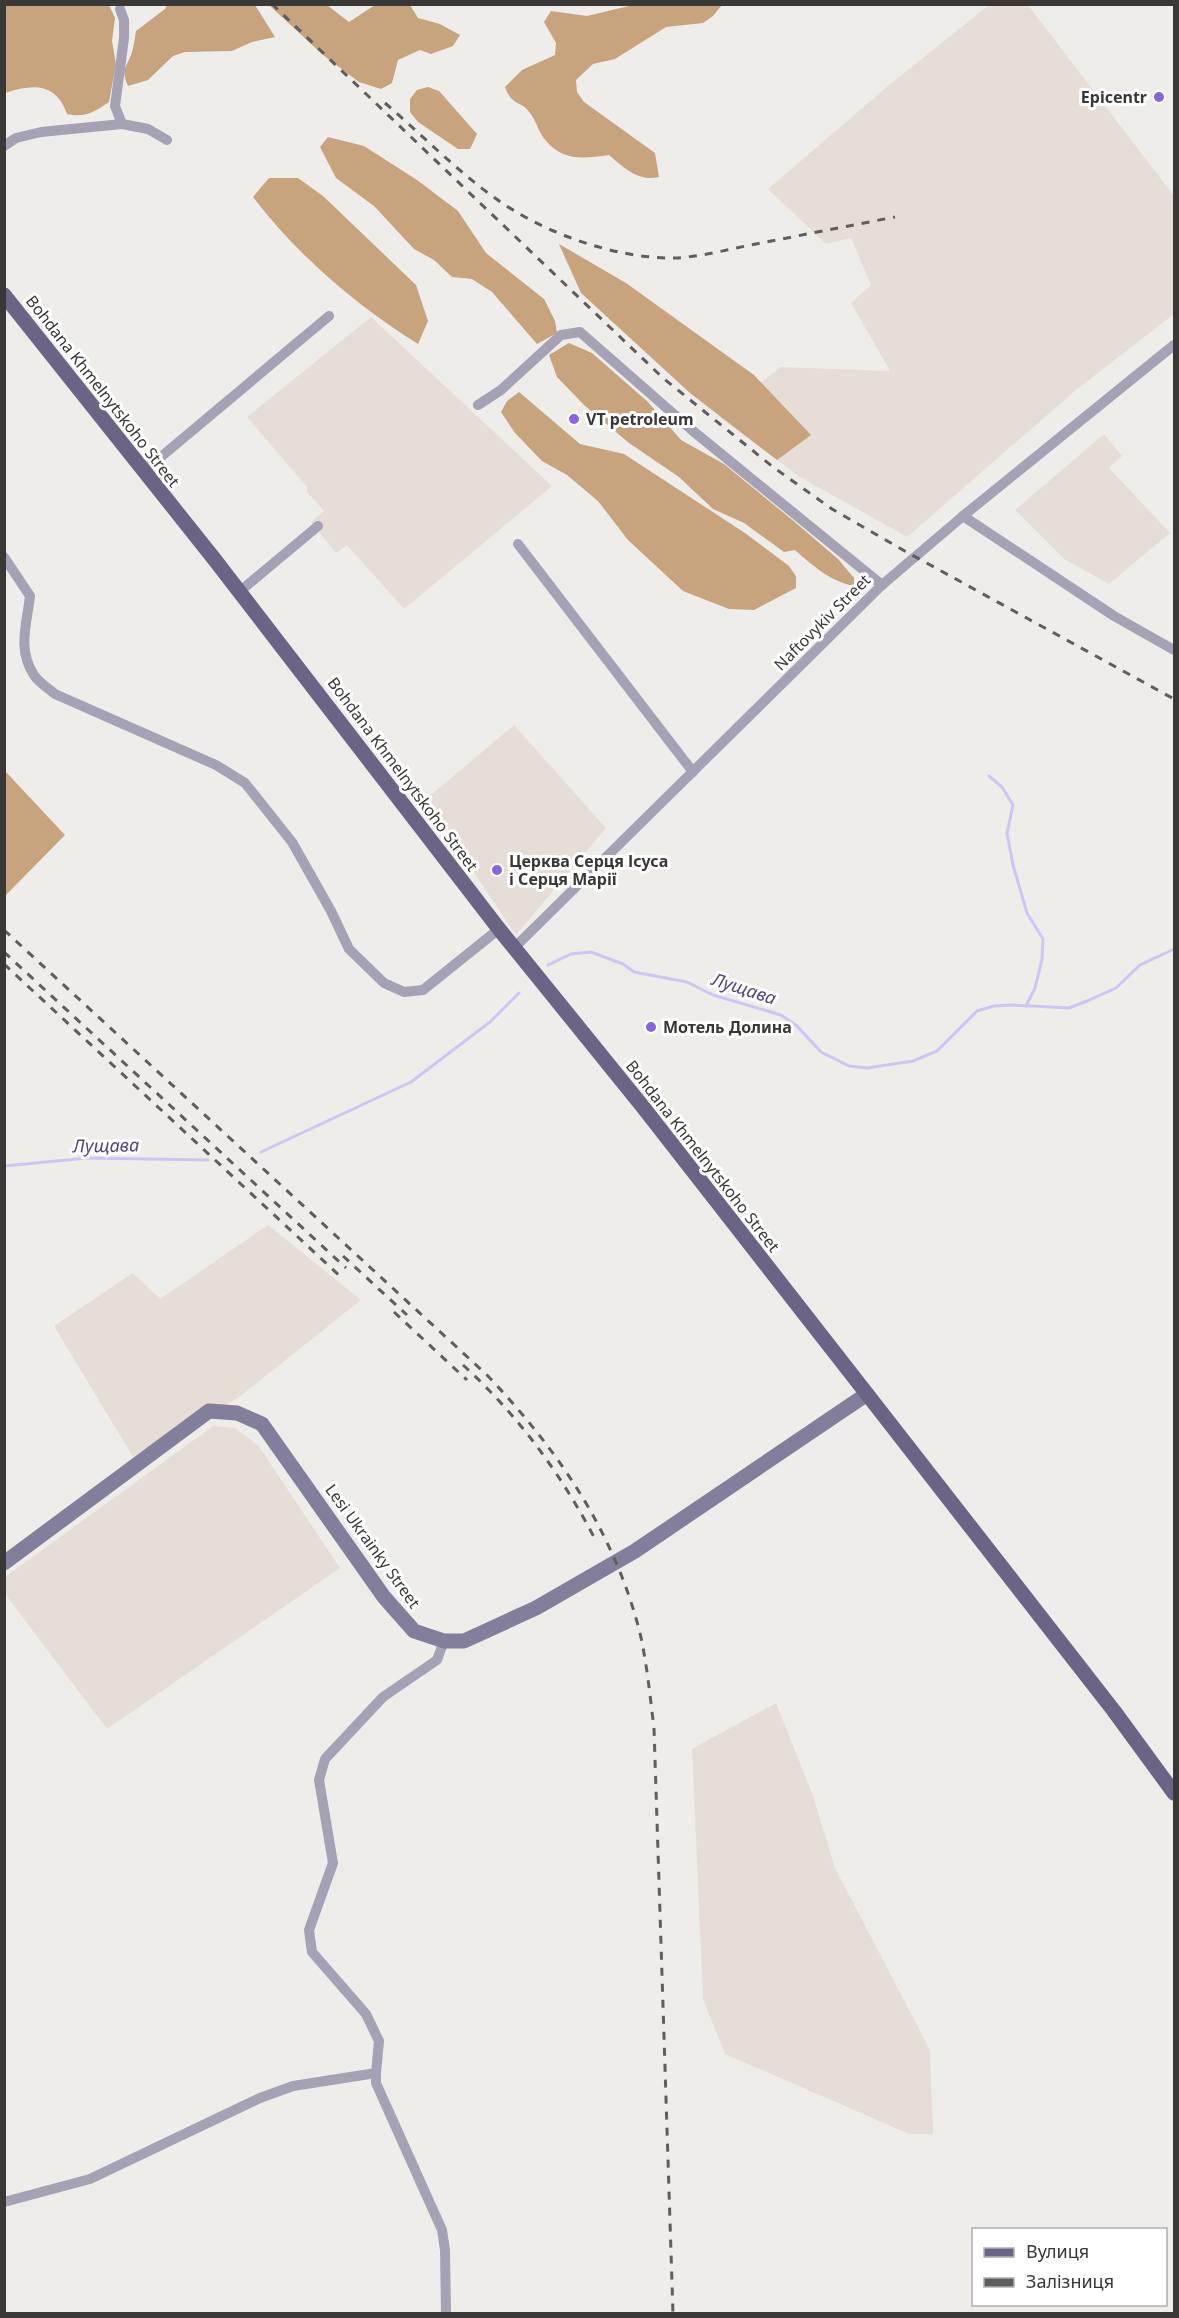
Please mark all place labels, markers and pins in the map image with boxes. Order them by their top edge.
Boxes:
place label: Epicentr [1081,86,1147,108]
marker: Epicentr [1152,90,1166,104]
place label: VT petroleum [586,408,694,430]
marker: VT petroleum [567,412,581,426]
place label: Церква Серця Ісуса і Серця Марії [509,850,668,890]
marker: Церква Серця Ісуса і Серця Марії [490,863,504,877]
place label: Мотель Долина [663,1016,792,1038]
marker: Мотель Долина [644,1020,658,1034]

